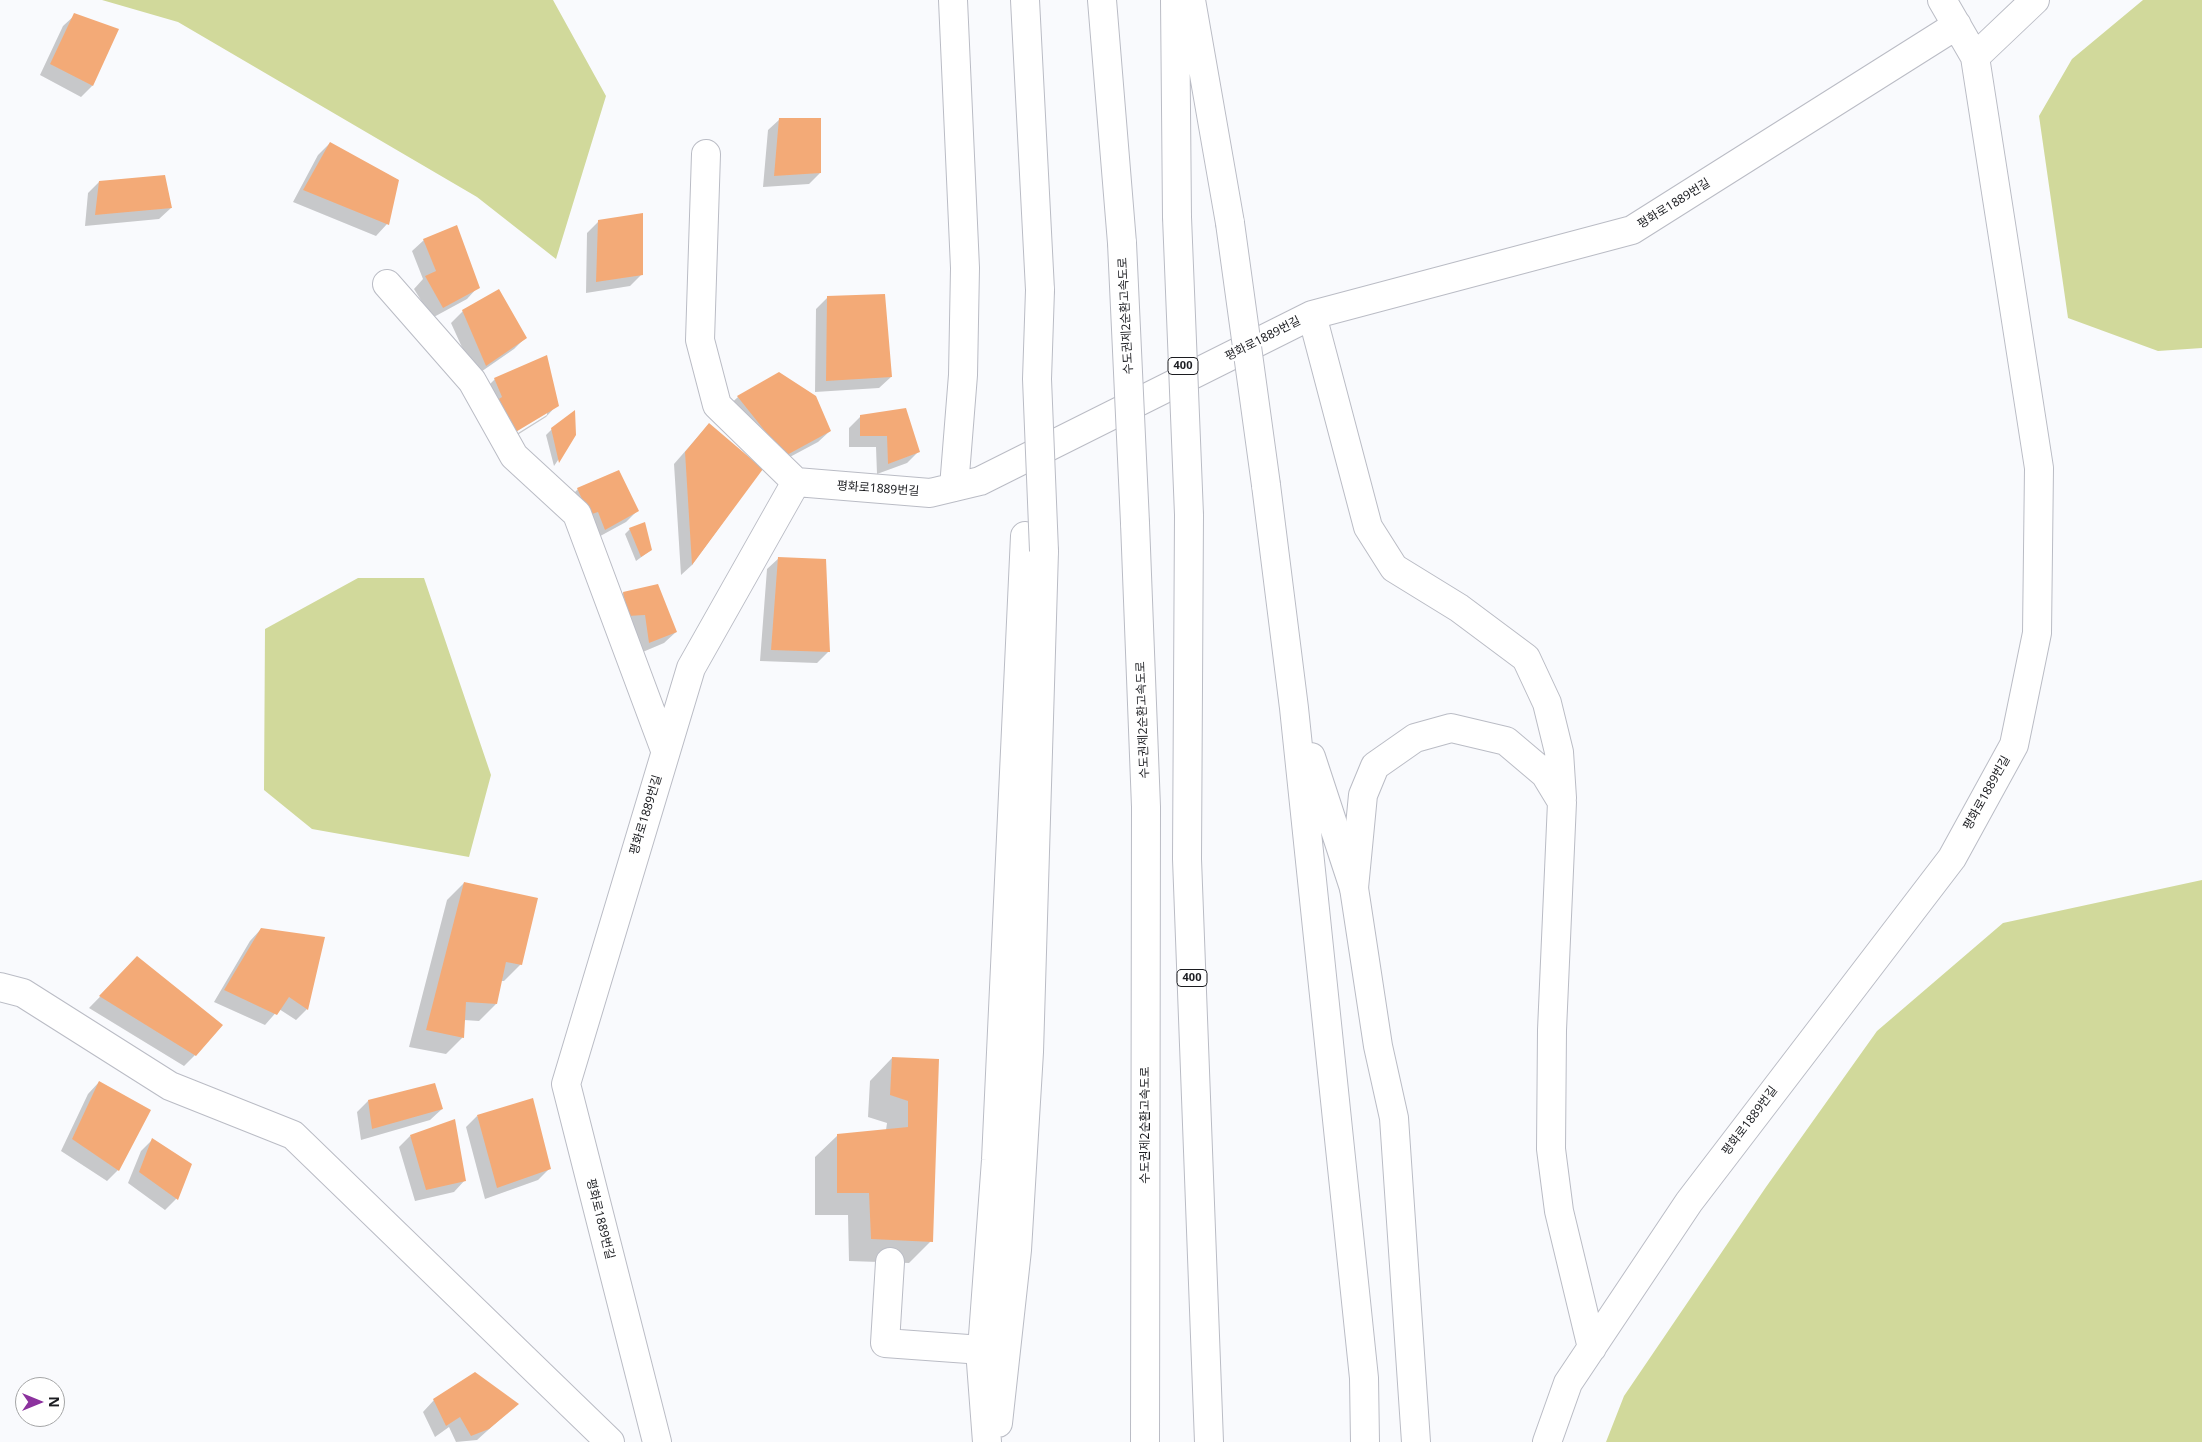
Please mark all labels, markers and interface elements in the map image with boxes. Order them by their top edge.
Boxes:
street label: 평화로1889번길 [1635,176,1713,232]
street label: 수도권제2순환고속도로 [1116,257,1136,375]
street label: 평화로1889번길 [1223,314,1303,364]
road number: 400 [1168,358,1198,374]
street label: 평화로1889번길 [836,479,920,499]
street label: 수도권제2순환고속도로 [1134,661,1152,779]
street label: 평화로1889번길 [1961,753,2013,833]
street label: 평화로1889번길 [627,773,665,857]
road number: 400 [1177,970,1207,986]
street label: 수도권제2순환고속도로 [1139,1066,1153,1184]
street label: 평화로1889번길 [1719,1084,1781,1158]
street label: 평화로1889번길 [583,1177,617,1261]
north arrow [15,1377,65,1427]
text: N [45,1396,64,1408]

